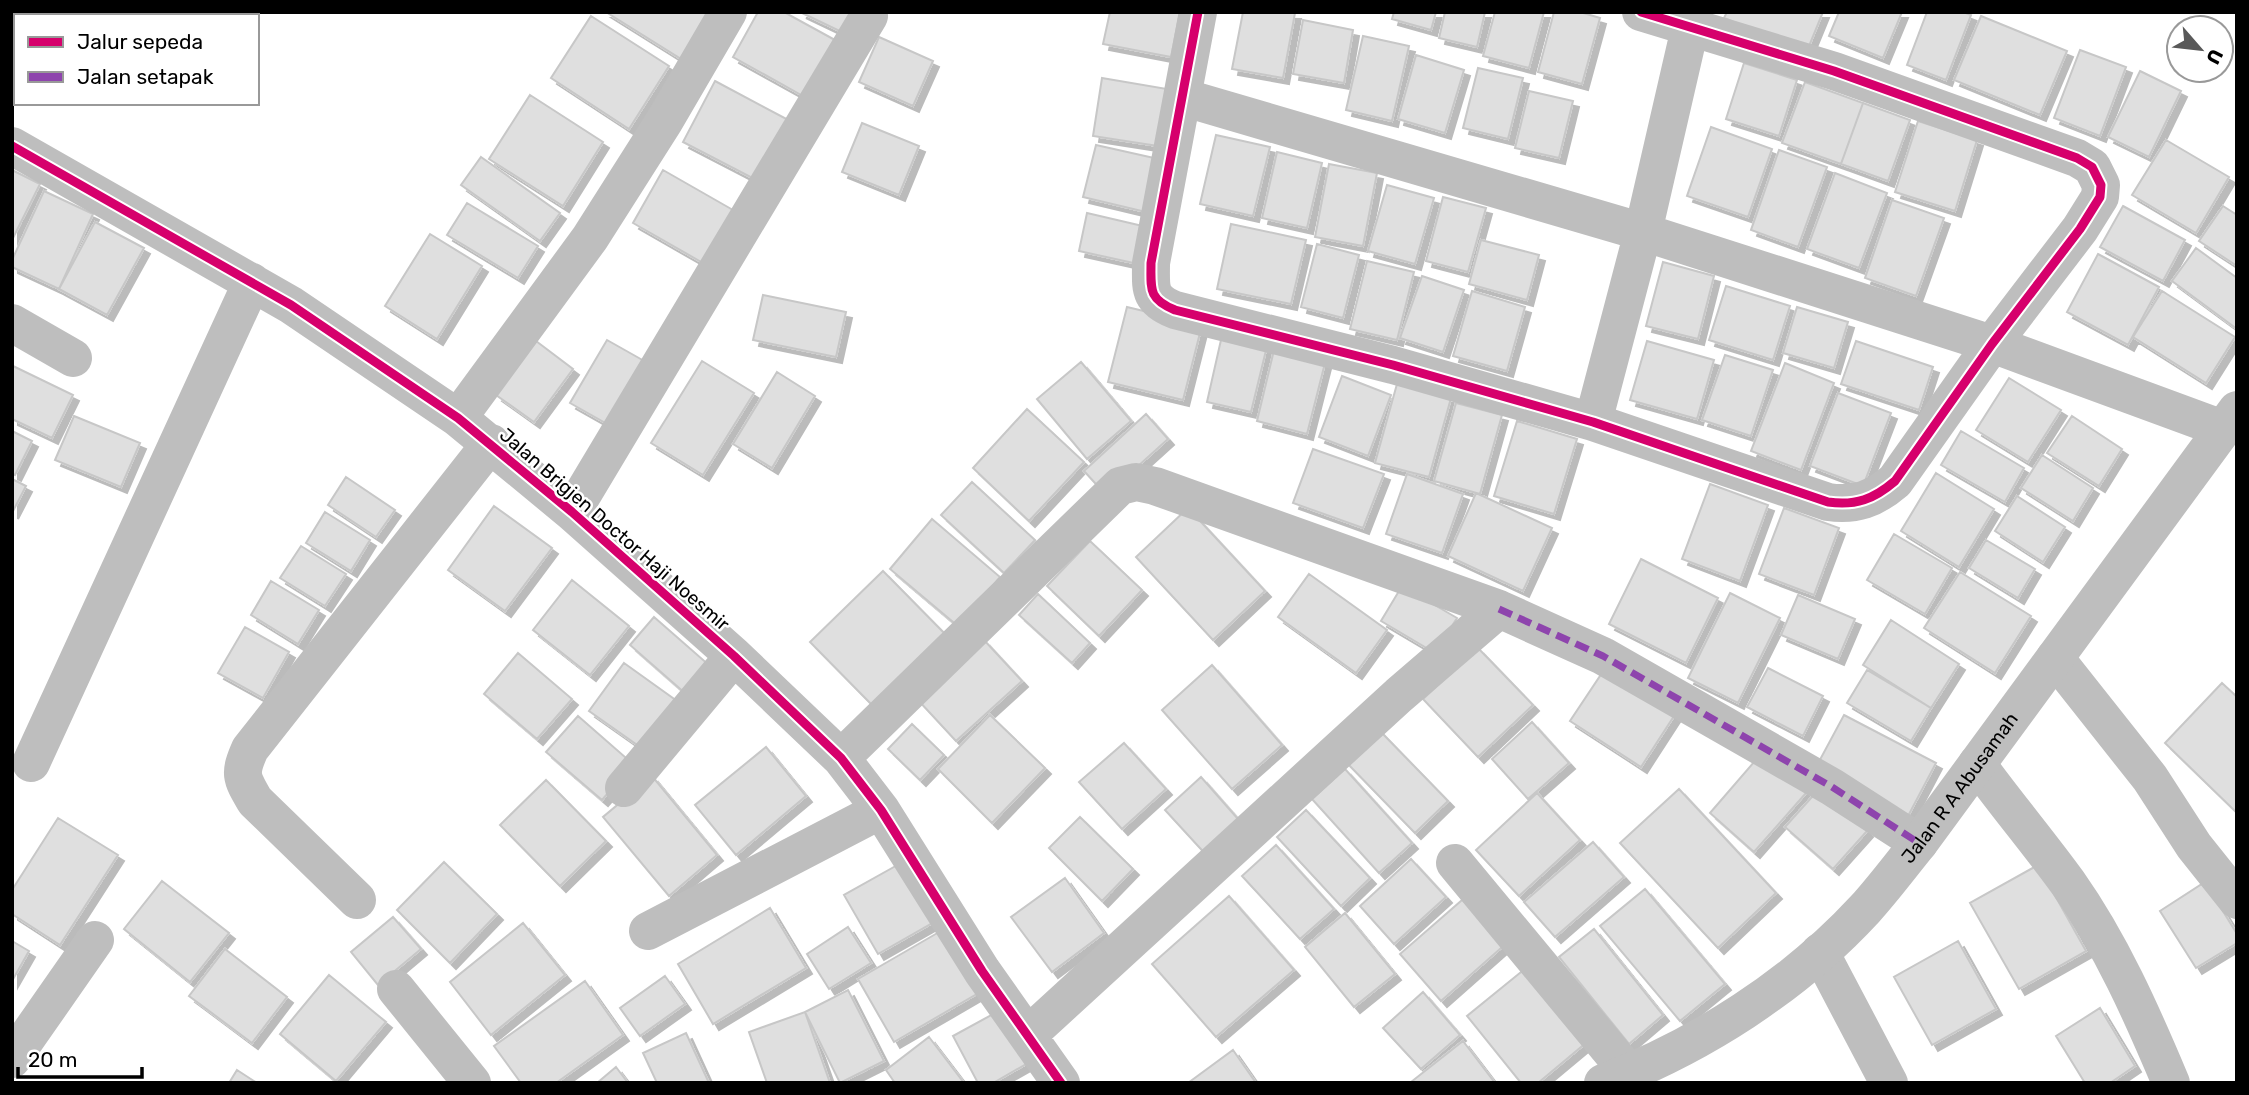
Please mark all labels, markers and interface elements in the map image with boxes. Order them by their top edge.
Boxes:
legend [14,14,259,105]
north arrow [2165,14,2235,84]
text: Jalur sepeda [77,29,203,54]
text: U [2201,45,2228,68]
text: Jalan setapak [77,64,214,89]
street label: Jalan Brigjen Doctor Haji Noesmir [495,423,735,636]
street label: Jalan R A Abusamah [1896,708,2023,868]
scale bar [18,1036,142,1080]
text: 20 m [28,1047,77,1072]

